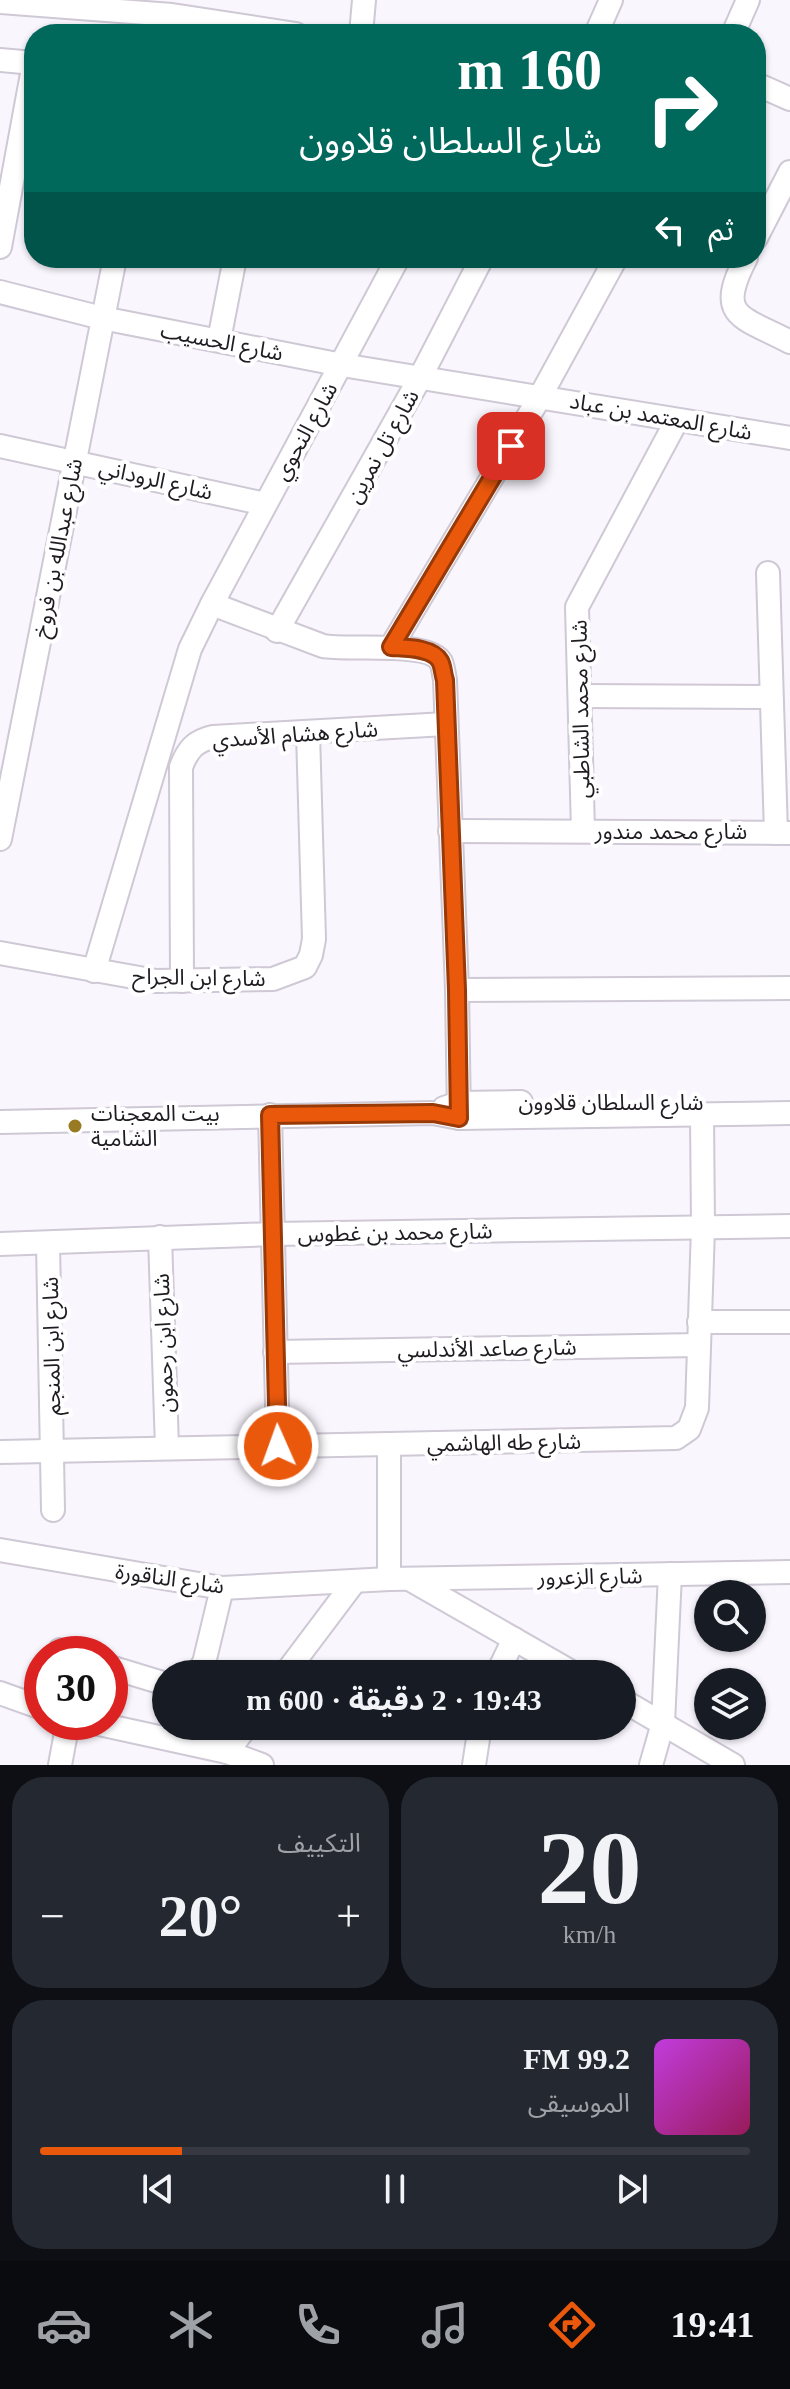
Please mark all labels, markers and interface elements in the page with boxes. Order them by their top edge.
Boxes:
text: 160 m [457,39,602,101]
icon: right [630,56,734,160]
text: شارع السلطان قلاوون [299,121,602,161]
icon: left [648,208,692,252]
text: ثم [708,213,734,246]
street label: شارع الحسيب [158,317,285,370]
street label: شارع النحوي [268,378,346,487]
street label: شارع تل نمرين [341,385,427,509]
street label: شارع المعتمد بن عباد [567,388,754,449]
pin [477,412,545,480]
icon: arrive [489,424,533,468]
street label: شارع الروداني [96,454,215,509]
street label: شارع عبدالله بن فروخ [28,456,91,641]
street label: شارع محمد الشاطبي [566,619,599,798]
street label: شارع هشام الأسدي [211,716,379,757]
street label: شارع محمد مندور [594,819,747,848]
street label: شارع ابن الجراح [132,964,266,995]
street label: شارع السلطان قلاوون [519,1090,703,1119]
place label: بيت المعجنات الشامية [91,1101,220,1151]
marker: بيت المعجنات الشامية [66,1117,84,1135]
street label: شارع محمد بن غطوس [297,1218,493,1251]
street label: شارع ابن رحمون [149,1273,182,1413]
street label: شارع ابن المنجم [38,1276,69,1416]
street label: شارع صاعد الأندلسي [397,1334,577,1367]
position arrow [236,1404,320,1488]
street label: شارع طه الهاشمي [427,1429,581,1460]
street label: شارع الناقورة [113,1558,226,1602]
street label: شارع الزعرور [536,1563,643,1594]
map controls [694,1580,766,1740]
button: search [694,1580,766,1652]
speed limit sign: 30 [24,1636,128,1740]
button: layers [694,1668,766,1740]
text: 19:43 · 2 دقيقة · 600 m [246,1683,542,1716]
text: 20 [538,1810,642,1925]
text: التكييف [277,1829,361,1858]
text: 20° [159,1883,243,1949]
text: − [40,1892,65,1941]
text: + [336,1892,361,1941]
text: km/h [563,1920,616,1949]
text: 99.2 FM [523,2042,630,2075]
text: الموسيقى [528,2089,630,2118]
icon: previous [136,2167,180,2211]
icon: pause [373,2167,417,2211]
icon: next [610,2167,654,2211]
icon: car [36,2297,92,2353]
icon: climate [163,2297,219,2353]
icon: phone [290,2297,346,2353]
icon: music [417,2297,473,2353]
icon: directions [544,2297,600,2353]
text: 19:41 [671,2305,755,2345]

